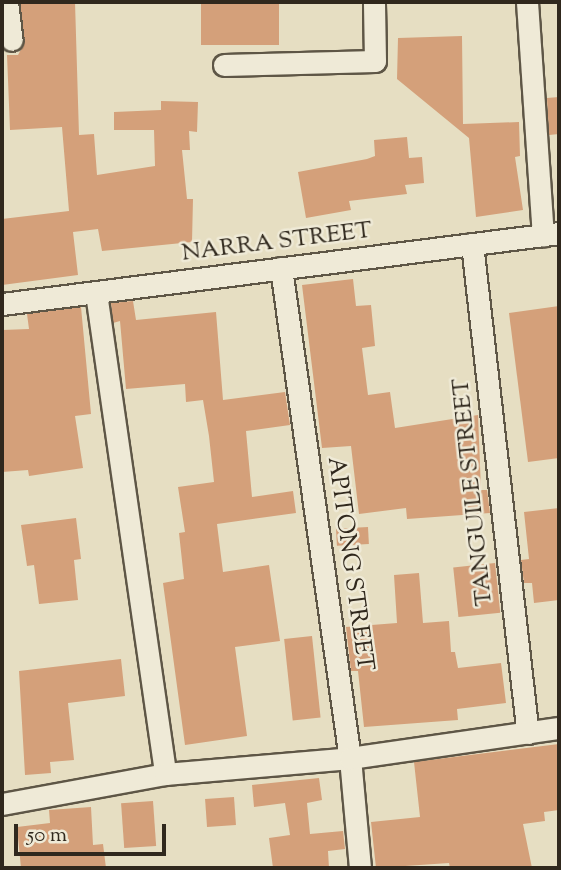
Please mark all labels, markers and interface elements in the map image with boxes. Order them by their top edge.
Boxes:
street label: NARRA STREET [180,217,374,269]
street label: TANGUILE STREET [448,377,500,607]
street label: APITONG STREET [320,455,378,673]
scale bar [18,810,170,854]
text: 50 m [27,821,67,851]

